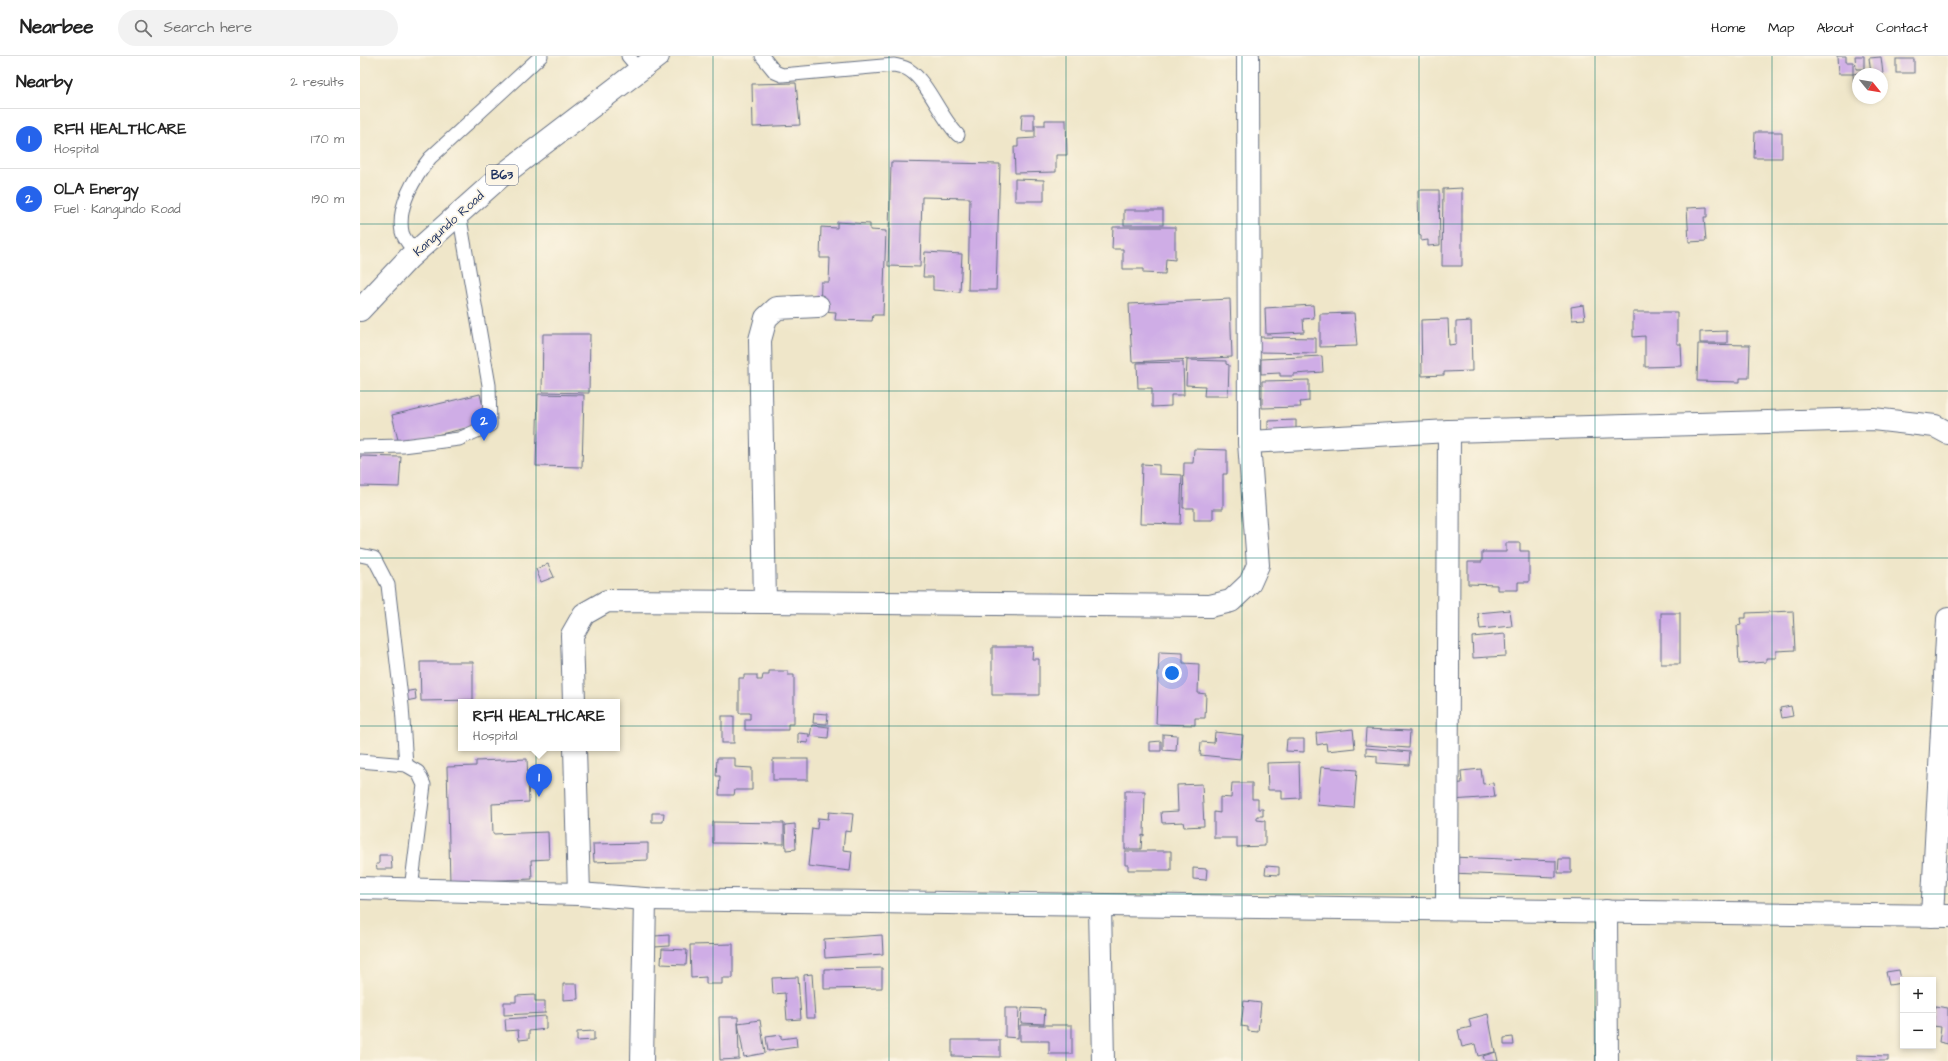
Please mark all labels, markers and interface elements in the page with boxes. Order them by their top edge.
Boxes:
search box [118,10,398,46]
text: Nearbee [20,14,94,41]
icon: search [132,17,154,39]
text: Search here [164,17,252,38]
text: Home [1711,18,1746,38]
text: Map [1768,18,1794,38]
text: About [1816,18,1854,38]
text: Contact [1876,18,1928,38]
north arrow [1852,68,1888,104]
text: Nearby [16,70,73,94]
text: 2 results [290,73,344,91]
text: RFH HEALTHCARE [54,119,186,140]
text: 1 [28,130,30,148]
text: 170 m [311,130,344,148]
text: Hospital [54,140,99,158]
road number: B63 [486,165,518,185]
text: OLA Energy [54,179,139,200]
street label: Kangundo Road [409,187,489,261]
text: 2 [25,190,33,208]
text: 190 m [311,190,344,208]
text: Fuel · Kangundo Road [54,200,181,218]
pin: 2 [471,408,497,441]
your location [1162,663,1182,683]
popup [458,699,620,751]
text: RFH HEALTHCARE [473,706,605,727]
text: Hospital [473,727,518,745]
pin: 1 [526,764,552,797]
map controls [1900,977,1936,1049]
button: + [1900,977,1936,1013]
button: − [1900,1013,1936,1049]

